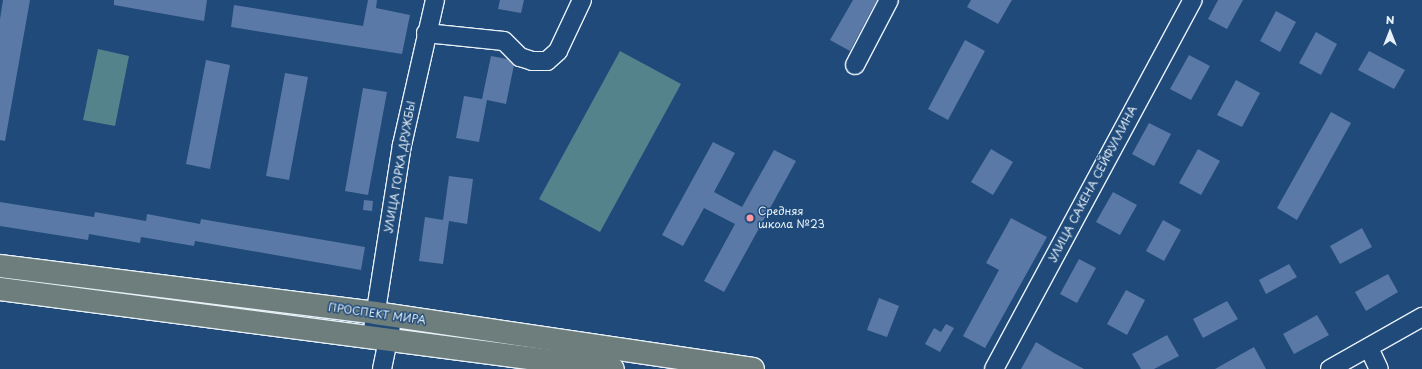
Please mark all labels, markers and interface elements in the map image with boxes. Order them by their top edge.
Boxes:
text: N [1386,11,1394,28]
north arrow [1370,12,1410,52]
street label: УЛИЦА ГОРКА ДРУЖБЫ [382,100,418,234]
street label: УЛИЦА САКЕНА СЕЙФУЛЛИНА [1046,103,1140,265]
place label: Средняя школа №23 [758,205,825,231]
marker: Средняя школа №23 [745,213,755,223]
street label: ПРОСПЕКТ МИРА [327,301,427,327]

